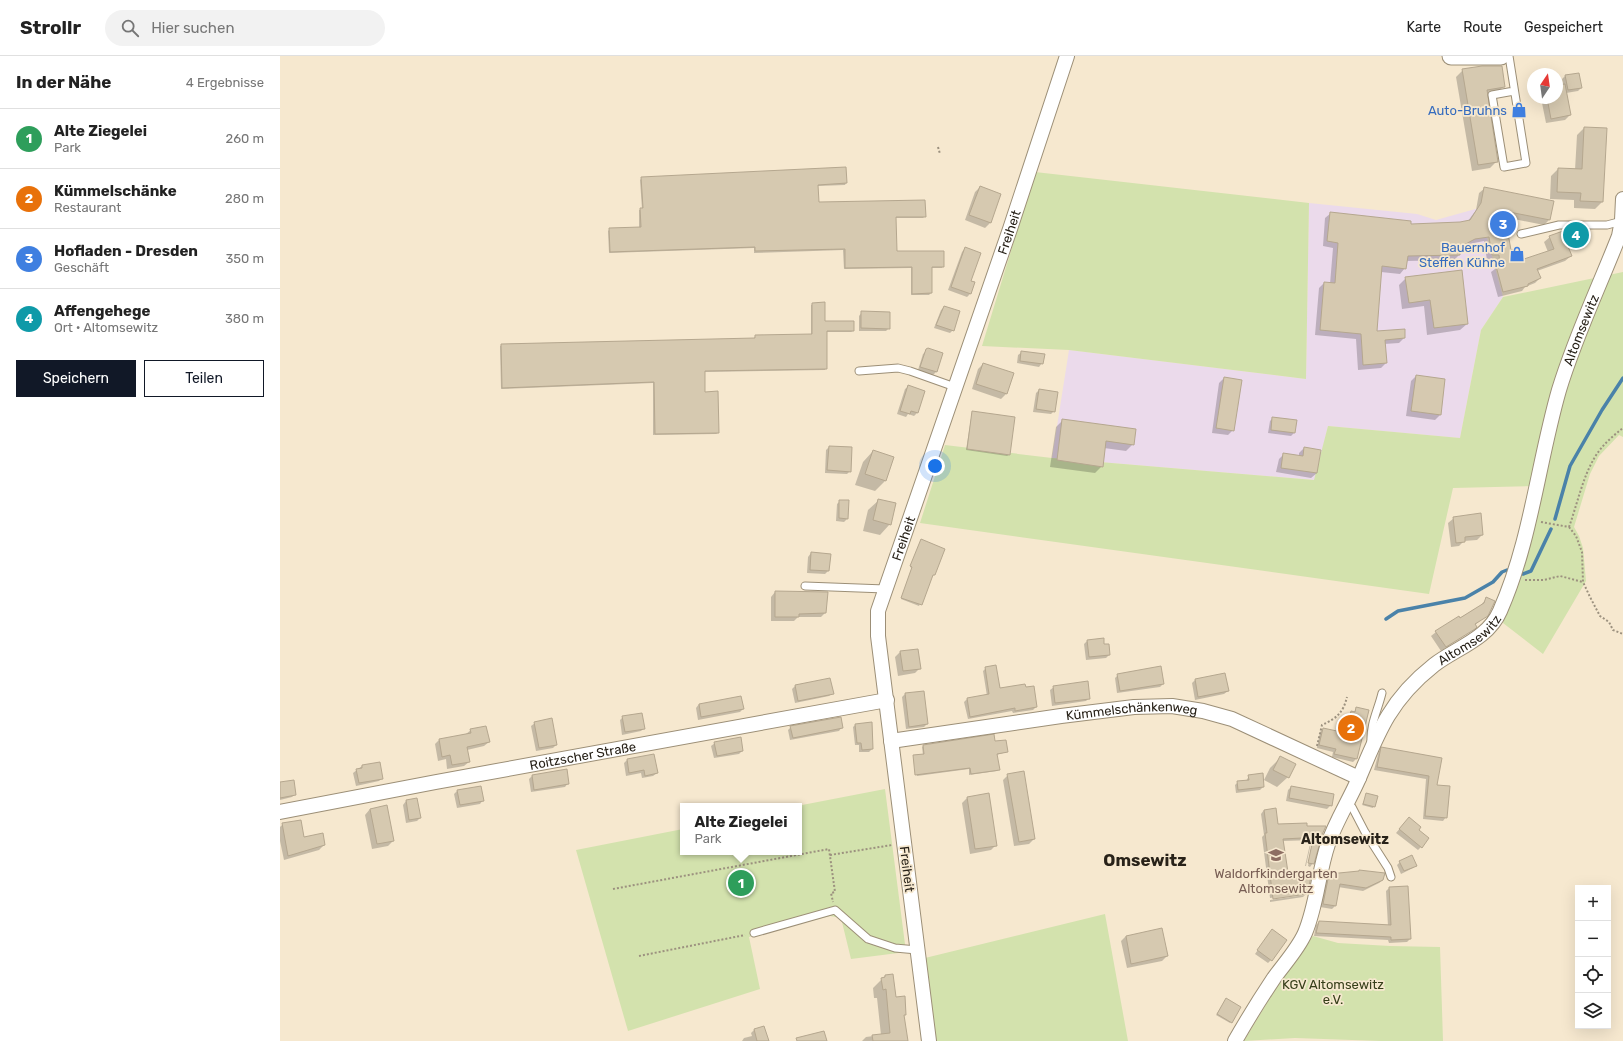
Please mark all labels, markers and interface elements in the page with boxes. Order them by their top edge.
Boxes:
search box [105,10,385,46]
text: Strollr [20,16,81,39]
icon: search [119,17,141,39]
text: Hier suchen [151,19,235,37]
text: Karte [1406,19,1441,36]
text: Route [1463,19,1502,36]
text: Gespeichert [1524,19,1603,36]
north arrow [1527,68,1563,104]
text: In der Nähe [16,72,111,92]
text: 4 Ergebnisse [186,75,264,90]
shop icon: Auto-Bruhns [1510,101,1528,119]
place label: Auto-Bruhns [1428,103,1507,118]
text: Alte Ziegelei [54,122,147,140]
text: 1 [26,131,32,146]
text: 260 m [226,131,264,146]
text: Park [54,140,81,155]
text: Kümmelschänke [54,182,177,200]
text: 2 [25,191,33,206]
text: 280 m [225,191,264,206]
text: Restaurant [54,200,121,215]
street label: Freiheit [994,208,1023,256]
pin: 3 [1490,209,1516,239]
pin: 4 [1563,220,1589,250]
place label: Bauernhof Steffen Kühne [1419,240,1505,270]
text: Hofladen - Dresden [54,242,198,260]
shop icon: Bauernhof Steffen Kühne [1508,245,1526,263]
text: 3 [25,251,33,266]
text: 350 m [225,251,264,266]
text: Geschäft [54,260,109,275]
street label: Altomsewitz [1560,292,1602,367]
text: Affengehege [54,302,150,320]
text: 4 [25,311,33,326]
text: 380 m [225,311,264,326]
text: Ort · Altomsewitz [54,320,158,335]
button: Speichern [16,360,136,397]
button: Teilen [144,360,264,397]
your location [925,456,945,476]
street label: Freiheit [888,514,918,563]
street label: Altomsewitz [1435,612,1504,668]
street label: Kümmelschänkenweg [1065,698,1199,723]
pin: 2 [1338,713,1364,743]
street label: Roitzscher Straße [528,738,637,772]
popup [680,803,802,855]
text: Alte Ziegelei [694,813,788,831]
text: Park [694,831,722,846]
district label: Altomsewitz [1301,831,1389,848]
street label: Freiheit [897,845,917,893]
school or university icon: Waldorfkindergarten Altomsewitz [1267,846,1285,864]
district label: Omsewitz [1103,850,1187,870]
place label: Waldorfkindergarten Altomsewitz [1214,866,1338,896]
pin: 1 [728,868,754,898]
map controls [1575,885,1611,1029]
button: + [1575,885,1611,921]
button: − [1575,921,1611,957]
button: locate [1575,957,1611,993]
park label: KGV Altomsewitz e.V. [1282,977,1384,1007]
button: layers [1575,993,1611,1029]

